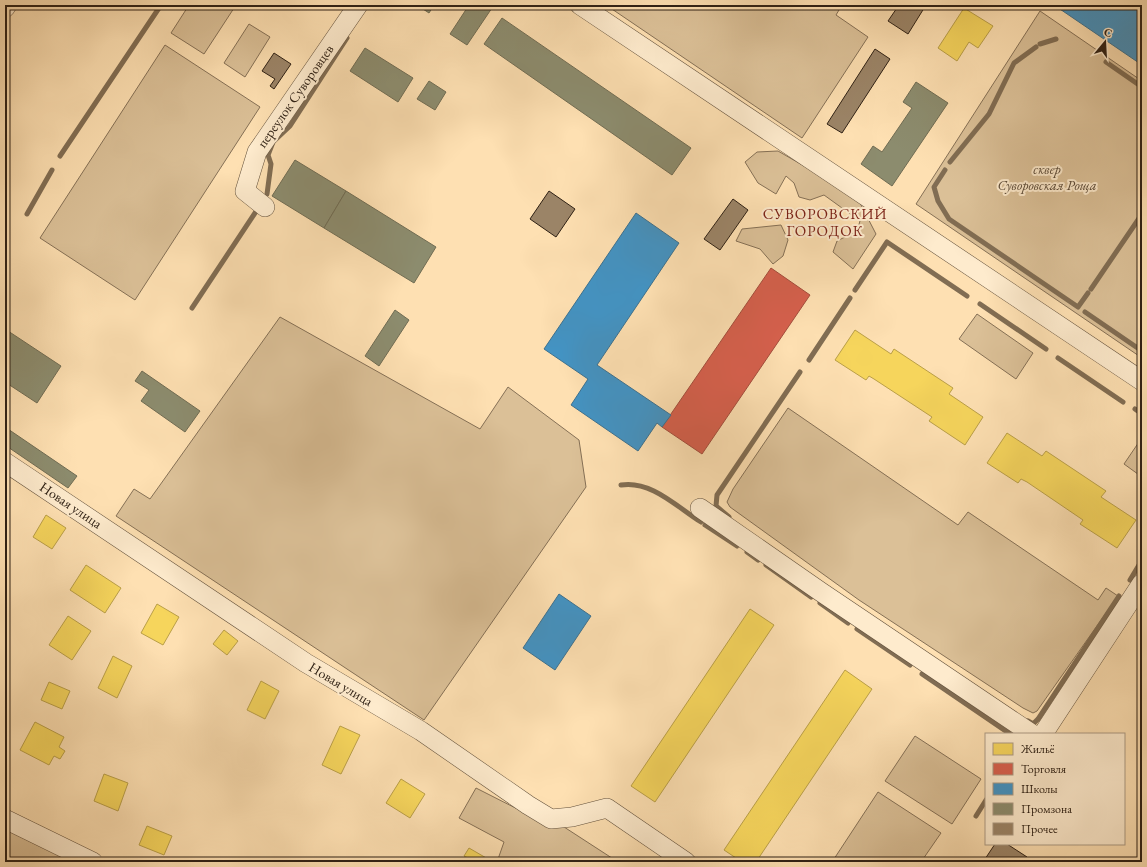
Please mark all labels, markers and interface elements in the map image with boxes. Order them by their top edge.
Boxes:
north arrow [1085,22,1125,62]
text: С [1102,25,1114,40]
street label: переулок Суворовцев [253,41,337,151]
park label: сквер Суворовская Роща [997,160,1097,194]
district label: СУВОРОВСКИЙ ГОРОДОК [763,204,887,240]
street label: Новая улица [36,478,106,533]
street label: Новая улица [306,658,377,710]
legend [985,733,1125,845]
text: Жильё [1020,741,1055,757]
text: Торговля [1021,761,1067,777]
text: Школы [1021,781,1058,797]
text: Промзона [1021,801,1072,817]
text: Прочее [1021,821,1058,837]

